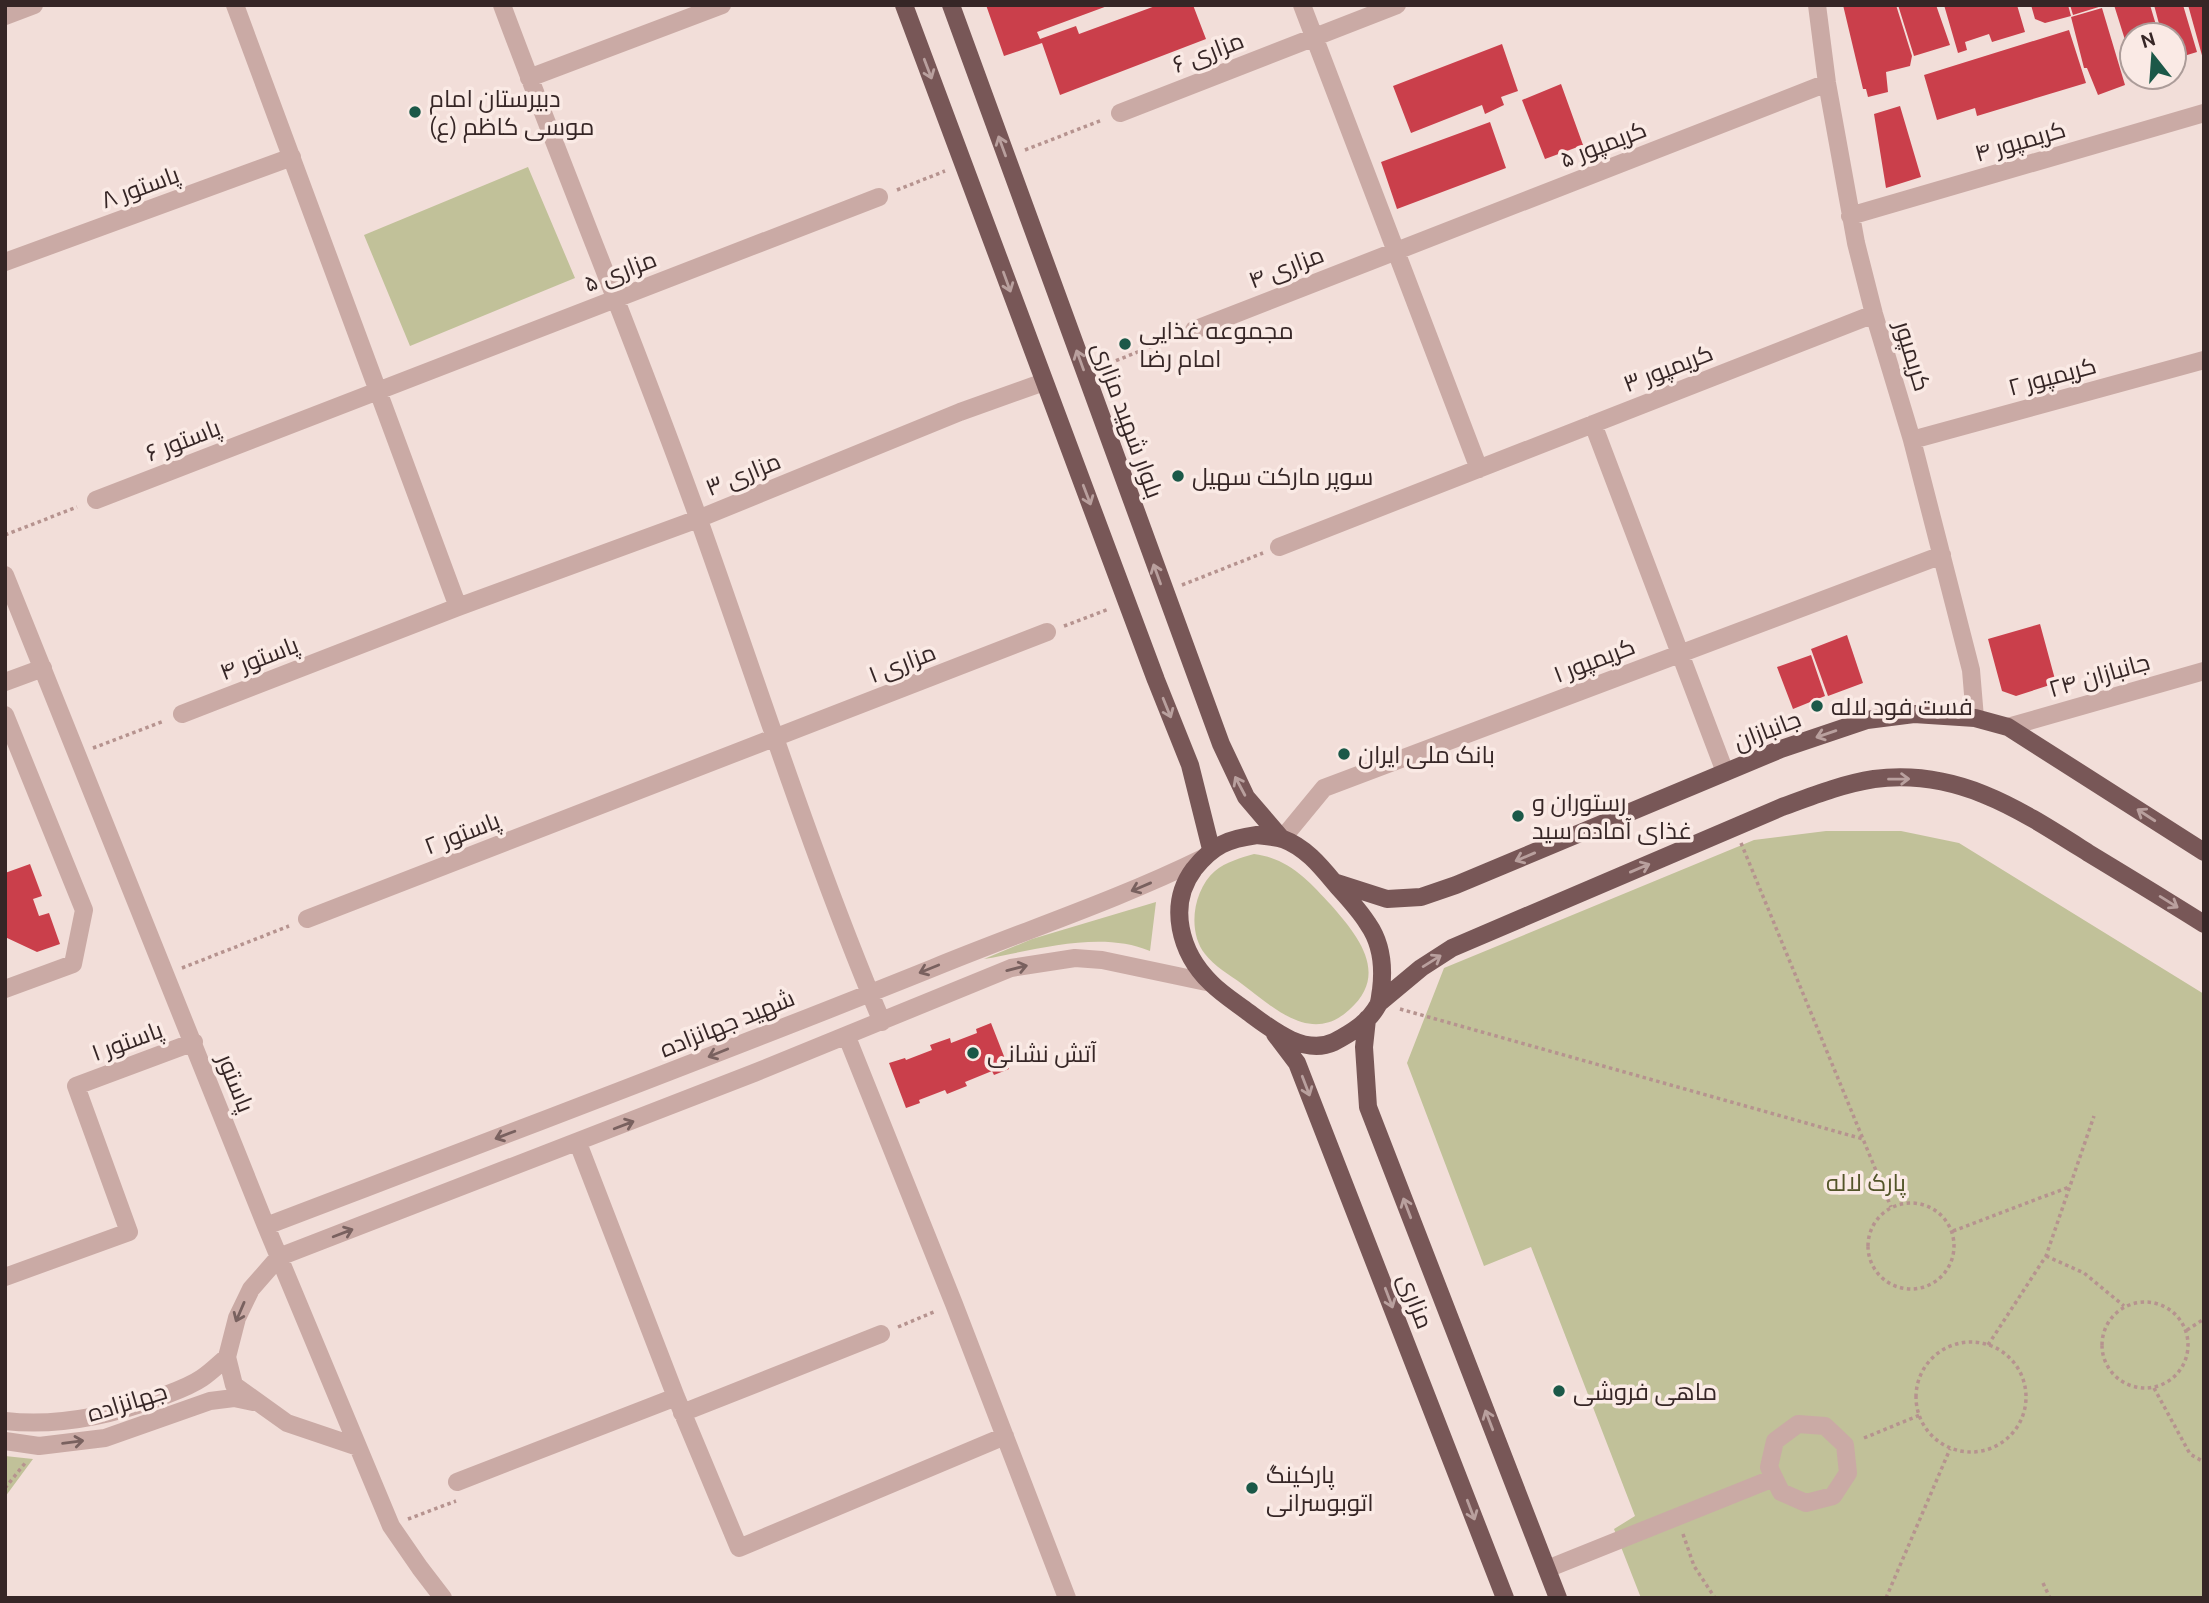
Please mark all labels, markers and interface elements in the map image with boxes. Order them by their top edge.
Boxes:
north arrow [2118,21,2188,91]
street label: مزاری ۶ [1169,26,1248,79]
text: N [2138,27,2158,52]
one-way arrow [923,58,935,80]
place label: دبیرستان امام موسی کاظم (ع) [429,85,594,143]
marker: دبیرستان امام موسی کاظم (ع) [407,104,423,120]
street label: کریمپور ۵ [1556,115,1651,175]
street label: کریمپور ۴ [1971,115,2069,169]
one-way arrow [995,136,1008,158]
street label: پاستور ۸ [97,160,184,216]
street label: مزاری ۴ [1245,240,1328,295]
street label: مزاری ۵ [580,245,660,298]
one-way arrow [1002,271,1015,293]
street label: کریمپور [1887,316,1936,395]
place label: مجموعه غذایی امام رضا [1139,317,1294,375]
marker: مجموعه غذایی امام رضا [1117,336,1133,352]
street label: بلوار شهید مزاری [1086,338,1169,502]
street label: کریمپور ۳ [1619,339,1717,399]
one-way arrow [1073,350,1085,372]
street label: کریمپور ۲ [2005,351,2100,403]
street label: پاستور ۶ [142,413,226,469]
street label: مزاری ۳ [701,447,785,502]
place label: سوپر مارکت سهیل [1192,463,1373,493]
marker: سوپر مارکت سهیل [1170,468,1186,484]
one-way arrow [1082,484,1095,506]
one-way arrow [1150,563,1163,585]
street label: پاستور ۴ [216,630,304,688]
street label: کریمپور ۱ [1549,632,1639,690]
street label: مزاری ۱ [865,638,940,689]
street label: جانبازان ۲۴ [2045,648,2153,703]
place label: فست فود لاله [1831,693,1973,720]
one-way arrow [1161,697,1174,719]
marker: فست فود لاله [1809,698,1825,714]
street label: جانبازان [1730,705,1805,756]
one-way arrow [1815,728,1837,741]
place label: بانک ملی ایران [1358,741,1495,769]
marker: بانک ملی ایران [1336,746,1352,762]
one-way arrow [1888,772,1911,786]
one-way arrow [1233,776,1247,796]
place label: رستوران و غذای آماده سید [1532,789,1692,845]
street label: پاستور ۲ [420,806,505,863]
marker: رستوران و غذای آماده سید [1510,808,1526,824]
one-way arrow [2137,808,2157,822]
one-way arrow [1514,851,1536,864]
one-way arrow [1628,861,1650,874]
one-way arrow [1131,881,1152,894]
one-way arrow [2158,895,2178,909]
one-way arrow [1422,953,1442,967]
one-way arrow [1005,961,1028,974]
one-way arrow [919,964,940,977]
street label: شهید جهانزاده [656,984,799,1063]
street label: پاستور ۱ [88,1016,168,1069]
place label: آتش نشانی [987,1040,1098,1068]
marker: آتش نشانی [965,1045,981,1061]
street label: پاستور [209,1048,260,1118]
one-way arrow [707,1048,729,1061]
one-way arrow [1301,1075,1314,1096]
one-way arrow [613,1117,634,1130]
one-way arrow [495,1130,517,1142]
park label: پارک لاله [1826,1169,1907,1199]
one-way arrow [1399,1197,1412,1219]
one-way arrow [332,1225,353,1238]
street label: مزاری [1392,1270,1439,1333]
one-way arrow [1383,1287,1396,1309]
one-way arrow [233,1301,246,1323]
street label: جهانزاده [84,1377,170,1428]
place label: ماهی فروشی [1573,1378,1717,1406]
marker: ماهی فروشی [1551,1383,1567,1399]
one-way arrow [1482,1410,1495,1431]
one-way arrow [61,1436,84,1449]
place label: پارکینگ اتوبوسرانی [1266,1461,1374,1517]
marker: پارکینگ اتوبوسرانی [1244,1480,1260,1496]
one-way arrow [1466,1499,1478,1521]

